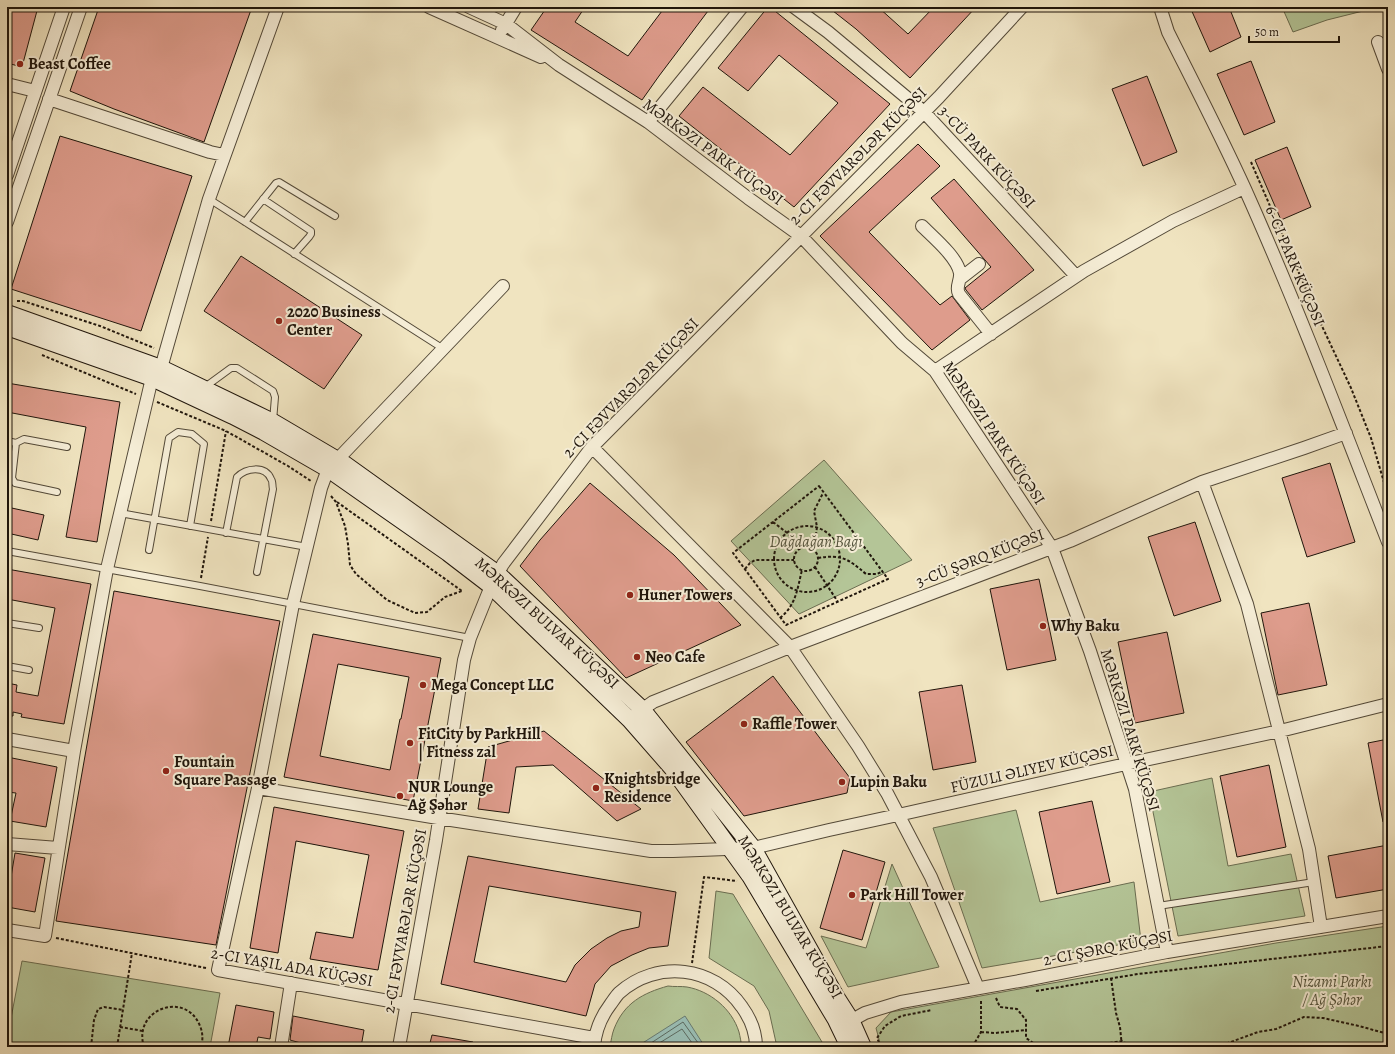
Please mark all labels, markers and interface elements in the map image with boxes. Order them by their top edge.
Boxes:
scale bar [1249,18,1339,44]
text: 50 m [1255,24,1279,40]
place label: Beast Coffee [28,53,111,75]
marker: Beast Coffee [15,59,25,69]
street label: 2-CI FƏVVARƏLƏR KÜÇƏSI [784,82,932,230]
street label: MƏRKƏZI PARK KÜÇƏSI [638,93,788,211]
street label: 3-CÜ PARK KÜÇƏSI [933,101,1041,213]
street label: 6-CI PARK KÜÇƏSI [1260,202,1330,330]
place label: 2020 Business Center [287,301,381,341]
street label: 2-CI FƏVVARƏLƏR KÜÇƏSI [558,313,704,463]
marker: 2020 Business Center [274,316,284,326]
street label: MƏRKƏZI PARK KÜÇƏSI [938,357,1050,509]
street label: 3-CÜ ŞƏRQ KÜÇƏSI [913,523,1047,593]
park label: Dağdağan Bağı [770,531,862,553]
street label: MƏRKƏZI BULVAR KÜÇƏSI [470,552,624,694]
place label: Huner Towers [638,584,733,606]
marker: Huner Towers [625,590,635,600]
place label: Why Baku [1050,615,1120,637]
marker: Why Baku [1038,621,1048,631]
place label: Neo Cafe [645,646,705,668]
street label: MƏRKƏZI PARK KÜÇƏSI [1095,646,1165,814]
marker: Neo Cafe [632,652,642,662]
place label: Mega Concept LLC [431,674,554,696]
marker: Mega Concept LLC [418,680,428,690]
place label: Raffle Tower [752,713,837,735]
marker: Raffle Tower [739,719,749,729]
place label: FitCity by ParkHill | Fitness zal [418,723,541,763]
marker: FitCity by ParkHill | Fitness zal [405,738,415,748]
street label: FÜZULI ƏLIYEV KÜÇƏSI [948,740,1116,798]
place label: Fountain Square Passage [174,751,277,791]
marker: Fountain Square Passage [161,766,171,776]
place label: Knightsbridge Residence [604,768,700,808]
place label: Lupin Baku [850,771,927,793]
place label: NUR Lounge Ağ Şəhər [407,776,493,816]
marker: Lupin Baku [837,777,847,787]
marker: Knightsbridge Residence [591,783,601,793]
marker: NUR Lounge Ağ Şəhər [395,791,405,801]
street label: 2-CI FƏVVARƏLƏR KÜÇƏSI [378,827,432,1015]
street label: MƏRKƏZI BULVAR KÜÇƏSI [732,831,848,1003]
place label: Park Hill Tower [860,884,964,906]
marker: Park Hill Tower [847,890,857,900]
street label: 2-CI ŞƏRQ KÜÇƏSI [1041,925,1175,971]
street label: 2-CI YAŞIL ADA KÜÇƏSI [209,942,375,992]
park label: Nizami Parkı / Ağ Şəhər [1292,971,1372,1011]

